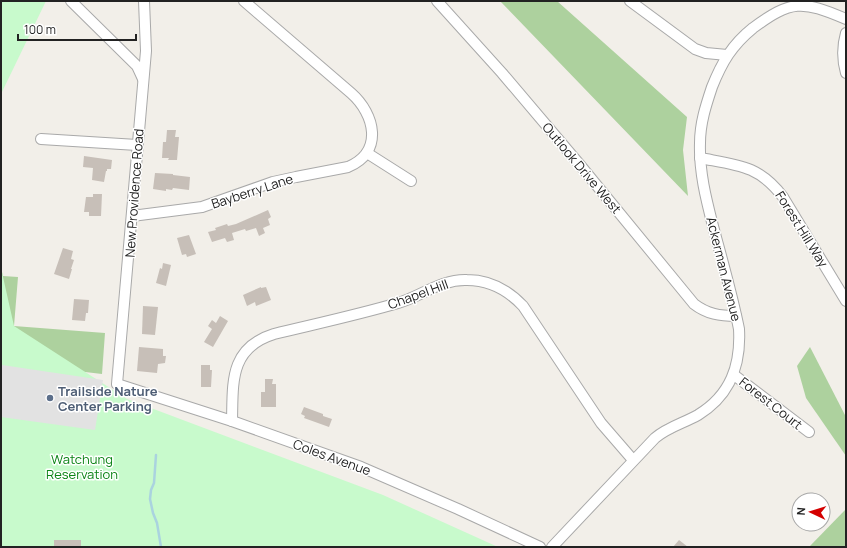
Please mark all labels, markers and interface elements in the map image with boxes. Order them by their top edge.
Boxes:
scale bar [18,16,136,42]
text: 100 m [24,21,56,38]
street label: Outlook Drive West [539,119,625,217]
street label: New Providence Road [121,128,147,258]
street label: Bayberry Lane [209,169,295,213]
street label: Forest Hill Way [771,187,833,271]
street label: Ackerman Avenue [702,215,746,324]
street label: Chapel Hill [385,275,451,313]
street label: Forest Court [736,373,806,433]
place label: Trailside Nature Center Parking [58,382,158,415]
marker: Trailside Nature Center Parking [45,393,55,403]
street label: Coles Avenue [291,435,374,480]
park label: Watchung Reservation [46,450,118,483]
north arrow [791,492,831,532]
text: N [793,507,808,516]

